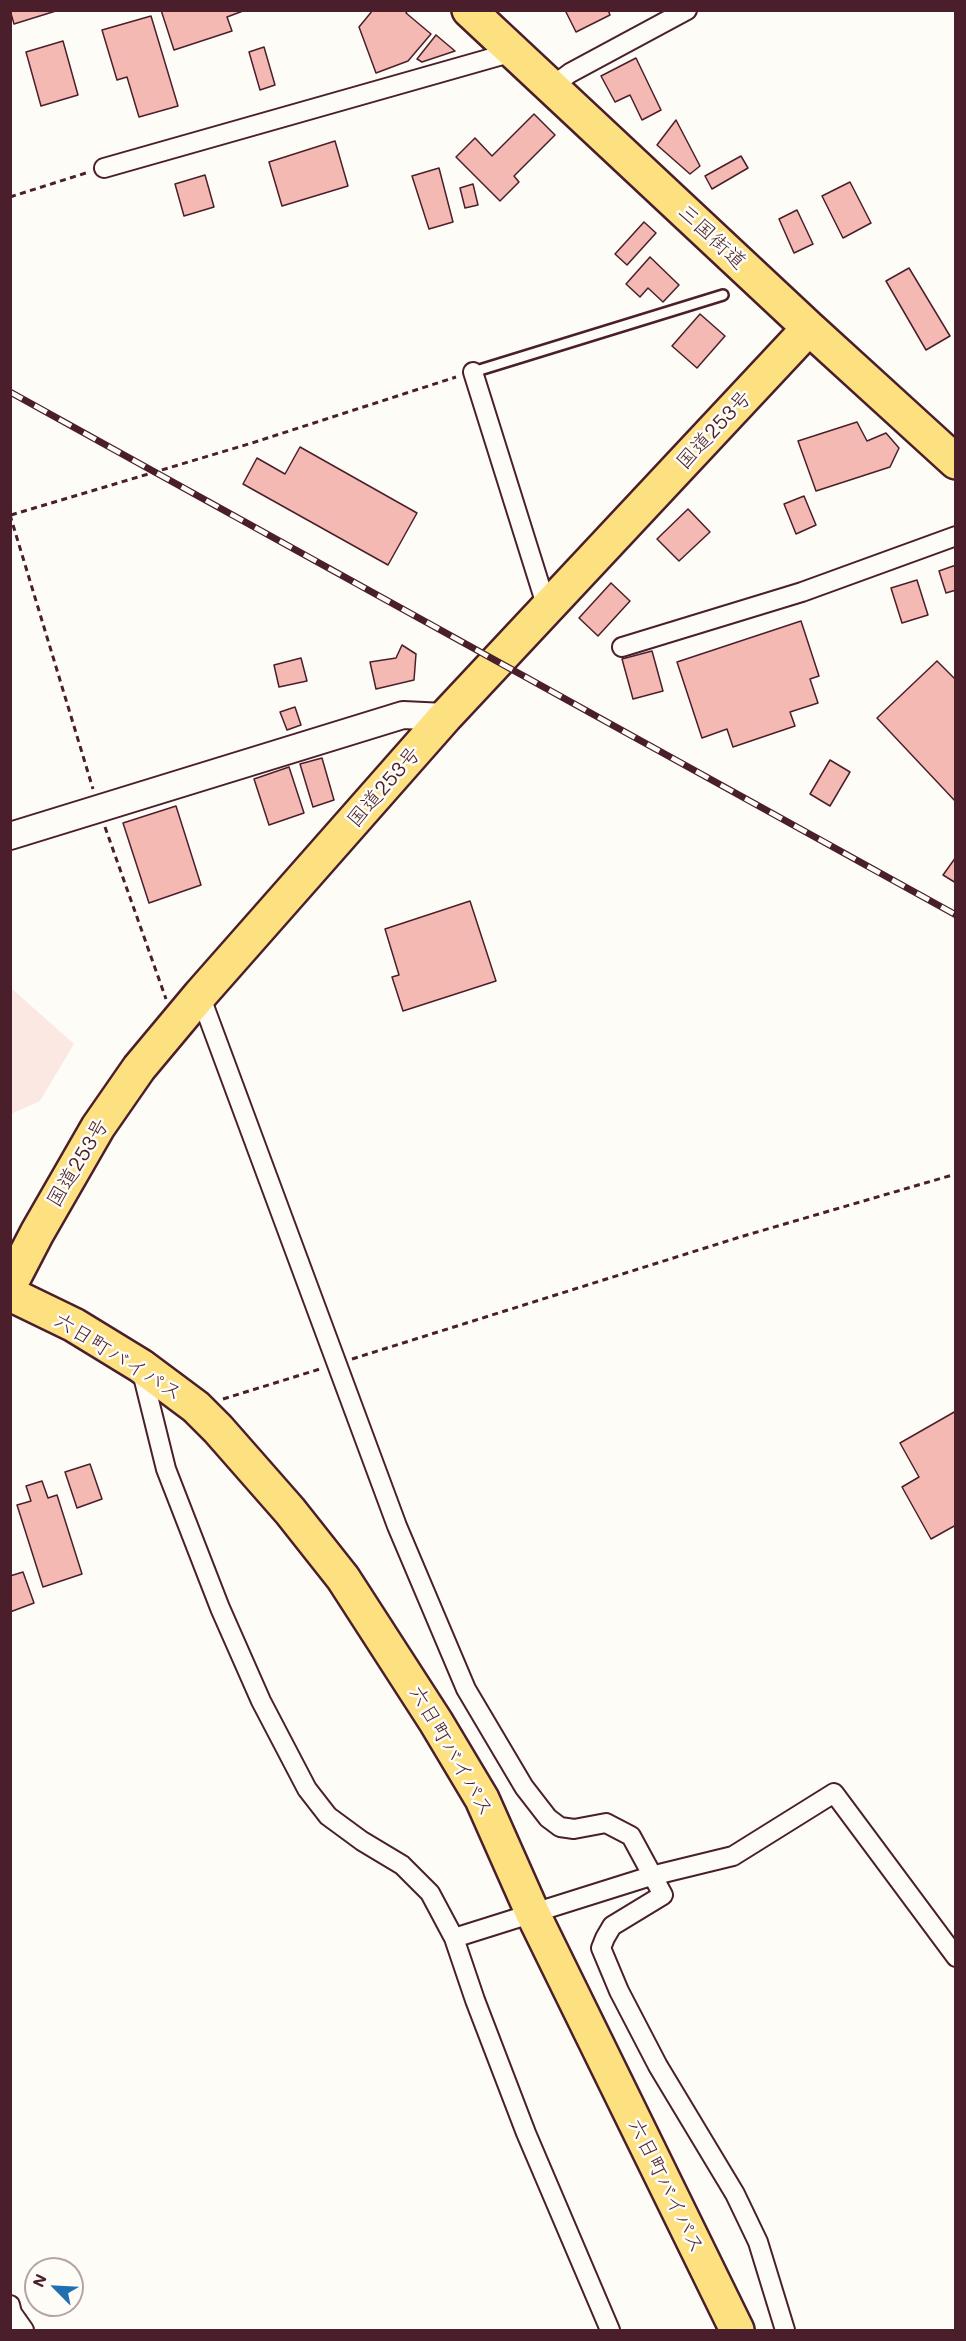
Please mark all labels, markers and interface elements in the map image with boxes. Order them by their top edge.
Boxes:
street label: 三国街道 [673,199,751,275]
street label: 国道253号 [671,385,757,475]
street label: 国道253号 [342,741,426,833]
street label: 国道253号 [42,1114,114,1212]
street label: 六日町バイパス [49,1307,187,1407]
street label: 六日町バイパス [403,1681,499,1821]
street label: 六日町バイパス [622,2114,710,2258]
north arrow [24,2257,84,2317]
text: N [27,2270,51,2290]

